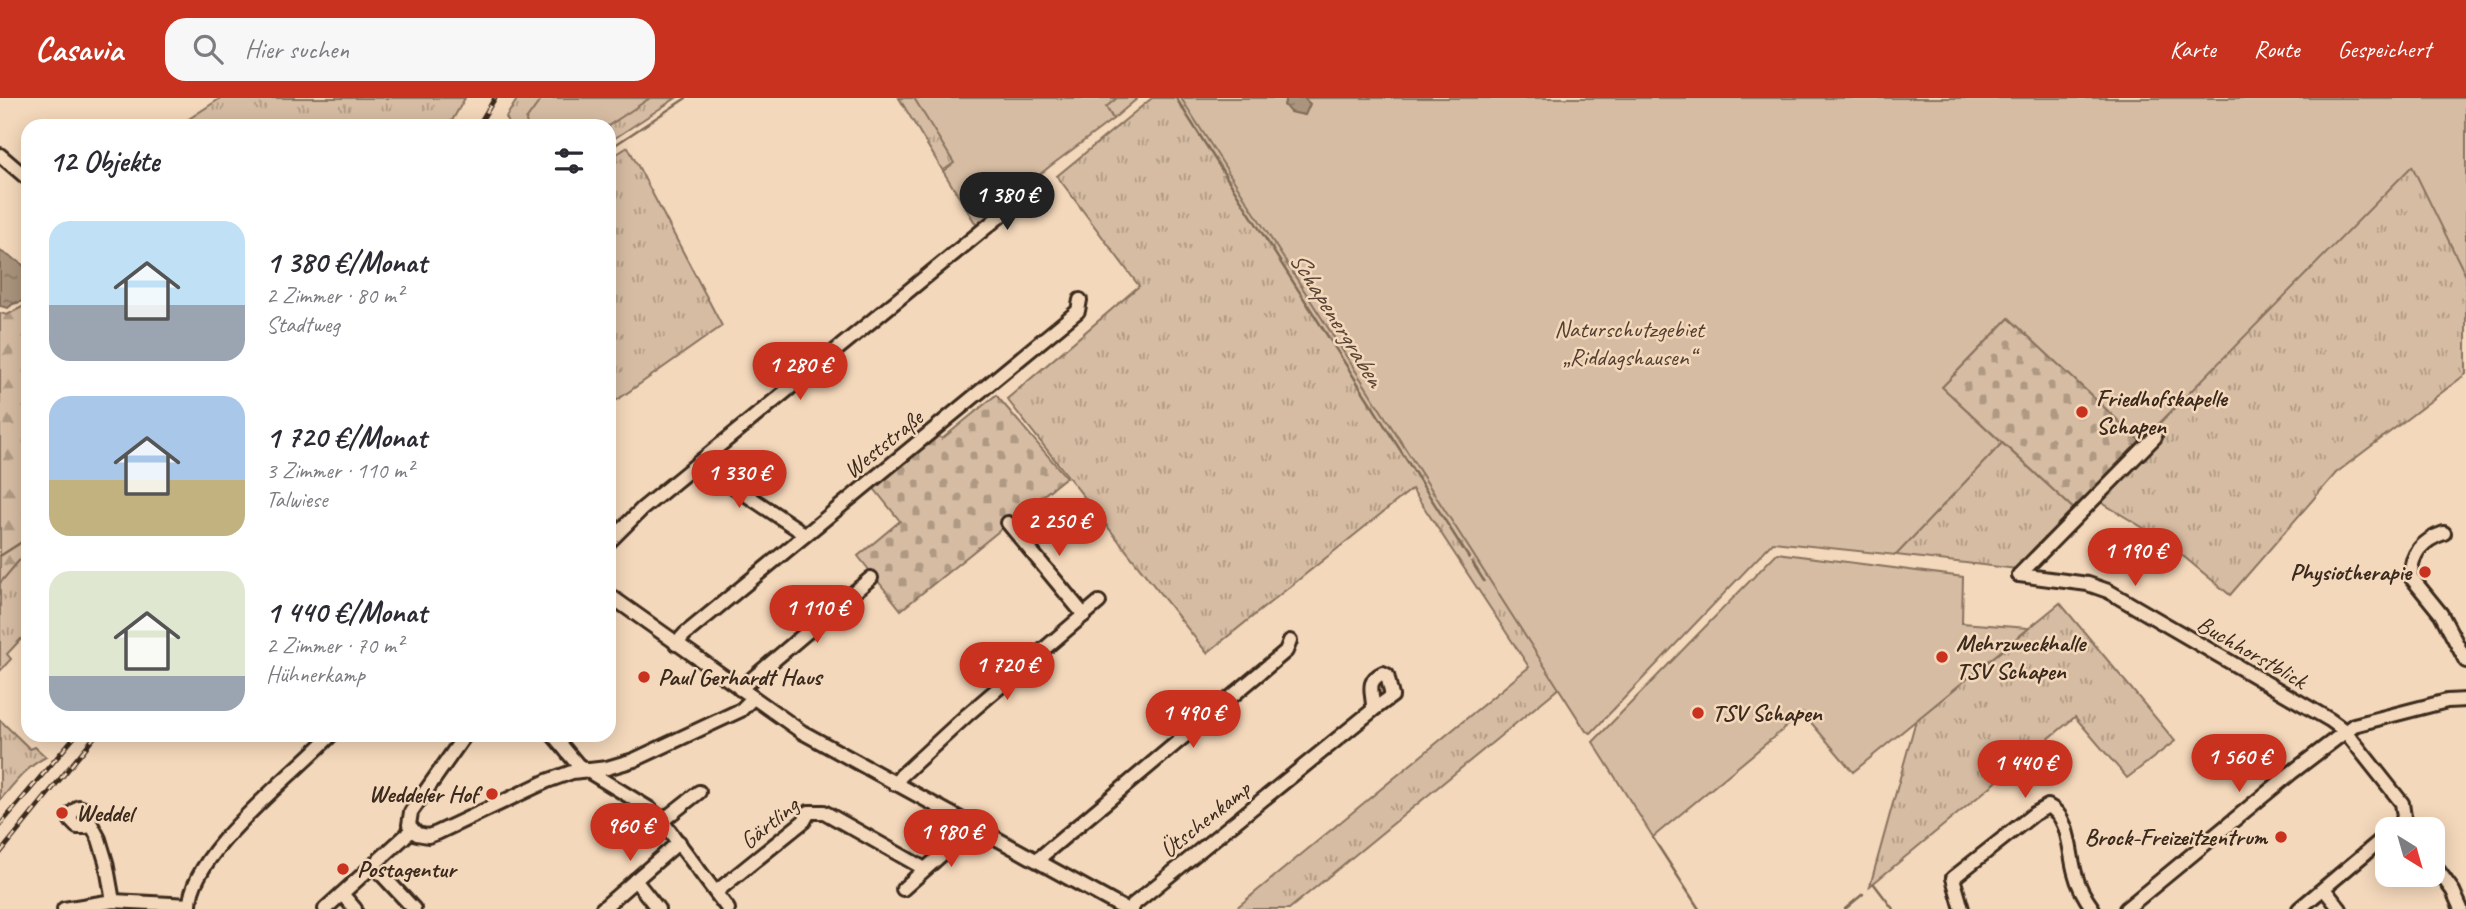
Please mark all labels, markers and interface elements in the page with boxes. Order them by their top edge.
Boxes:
search box [165,18,655,81]
text: Casavia [35,28,123,70]
icon: search [189,30,227,68]
text: Hier suchen [245,33,349,66]
text: Karte [2170,34,2216,64]
text: Route [2254,34,2299,64]
text: Gespeichert [2337,34,2431,64]
text: 12 Objekte [49,142,159,180]
icon: filters [550,142,588,180]
pin: 1 380 € [942,172,1072,232]
text: 1 380 € [976,180,1038,209]
text: 1 380 €/Monat [266,243,427,281]
water label: Schapenergraben [1282,245,1393,395]
icon: home [105,249,189,333]
text: 2 Zimmer · 80 m² [266,281,403,310]
text: Stadtweg [266,310,340,339]
park label: Naturschutzgebiet „Riddagshausen“ [1554,314,1706,372]
pin: 1 280 € [735,342,865,402]
text: 1 280 € [769,350,831,379]
place label: Friedhofskapelle Schapen [2096,383,2229,441]
street label: Weststraße [837,402,930,485]
marker: Friedhofskapelle Schapen [2074,404,2090,420]
text: 1 720 €/Monat [266,418,427,456]
icon: home [105,424,189,508]
pin: 1 330 € [674,450,804,510]
text: 3 Zimmer · 110 m² [266,456,413,485]
text: 1 330 € [708,458,770,487]
text: Talwiese [266,485,327,514]
pin: 2 250 € [994,498,1124,558]
text: 2 250 € [1028,506,1090,535]
pin: 1 190 € [2070,528,2200,588]
text: 1 190 € [2104,536,2166,565]
place label: Physiotherapie [2290,557,2413,587]
marker: Physiotherapie [2417,564,2433,580]
pin: 1 110 € [752,586,882,645]
text: 1 440 €/Monat [266,593,427,631]
text: 1 110 € [786,593,848,622]
icon: home [105,599,189,683]
street label: Buchhorstblick [2192,609,2314,697]
place label: Mehrzweckhalle TSV Schapen [1956,628,2087,686]
text: 2 Zimmer · 70 m² [266,631,403,660]
pin: 1 720 € [942,642,1072,702]
marker: Mehrzweckhalle TSV Schapen [1934,649,1950,665]
text: 1 720 € [976,650,1038,679]
text: Hühnerkamp [266,660,365,689]
place label: Paul Gerhardt Haus [658,662,824,692]
marker: Paul Gerhardt Haus [636,669,652,685]
pin: 1 490 € [1128,690,1258,750]
text: 1 490 € [1162,698,1224,727]
place label: TSV Schapen [1712,698,1823,728]
marker: TSV Schapen [1690,705,1706,721]
pin: 1 560 € [2174,734,2304,794]
pin: 1 440 € [1960,740,2090,800]
text: 1 560 € [2208,742,2271,771]
text: 1 440 € [1994,748,2056,777]
street label: Ütschenkamp [1154,772,1258,864]
place label: Weddeler Hof [369,779,484,809]
marker: Weddeler Hof [484,786,500,802]
street label: Gärtling [734,789,806,856]
place label: Weddel [76,798,138,828]
pin: 960 € [581,804,679,863]
marker: Weddel [54,805,70,821]
pin: 1 980 € [886,810,1016,869]
text: 960 € [606,811,654,840]
text: 1 980 € [920,817,982,846]
north arrow [2375,817,2445,887]
map controls [2375,817,2445,887]
place label: Brock-Freizeitzentrum [2084,822,2268,852]
marker: Brock-Freizeitzentrum [2273,829,2289,845]
place label: Postagentur [357,854,458,884]
marker: Postagentur [335,861,351,877]

